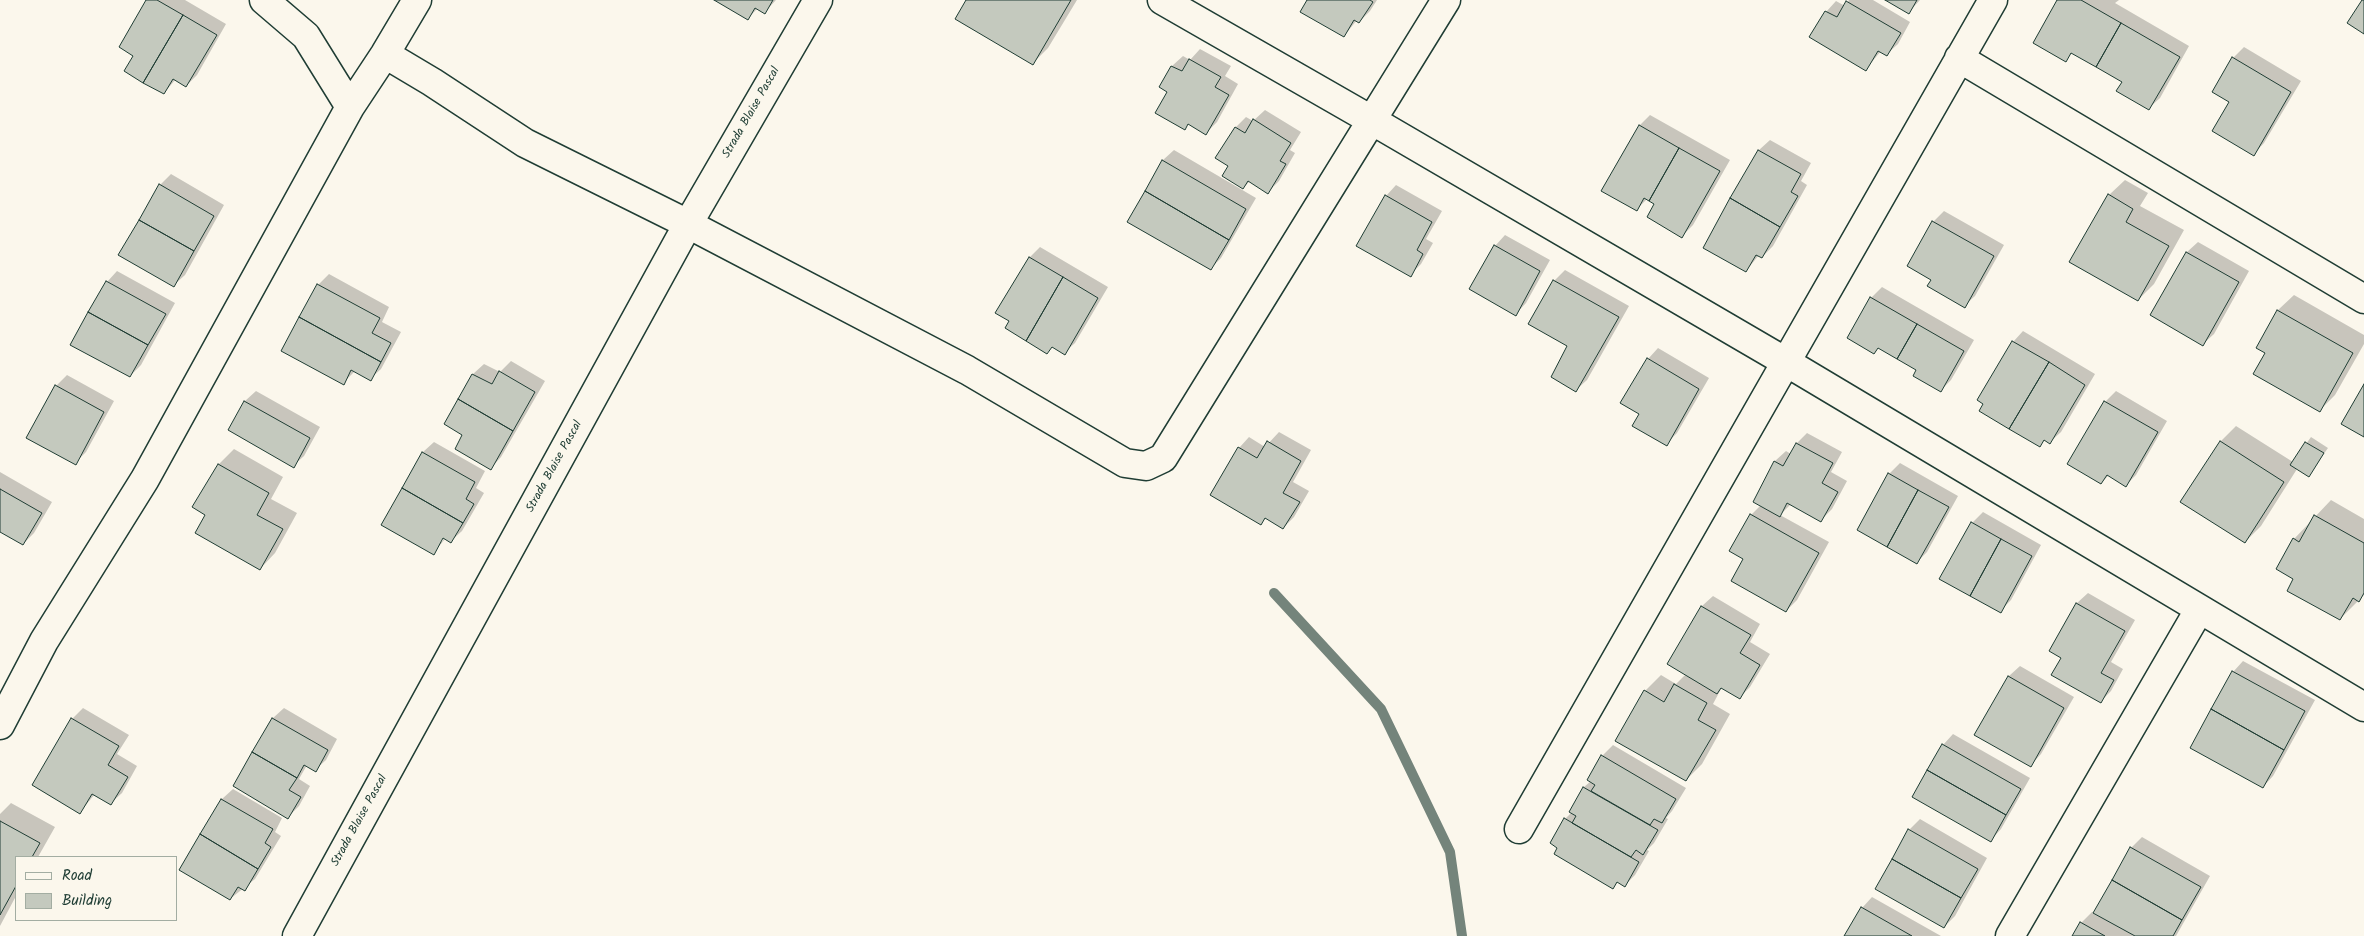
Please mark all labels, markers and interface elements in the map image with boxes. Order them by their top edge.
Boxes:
street label: Strada Blaise Pascal [720,65,784,161]
street label: Strada Blaise Pascal [524,419,586,515]
street label: Strada Blaise Pascal [329,773,391,869]
legend [15,856,178,921]
text: Road [62,864,92,888]
text: Building [62,889,112,913]

